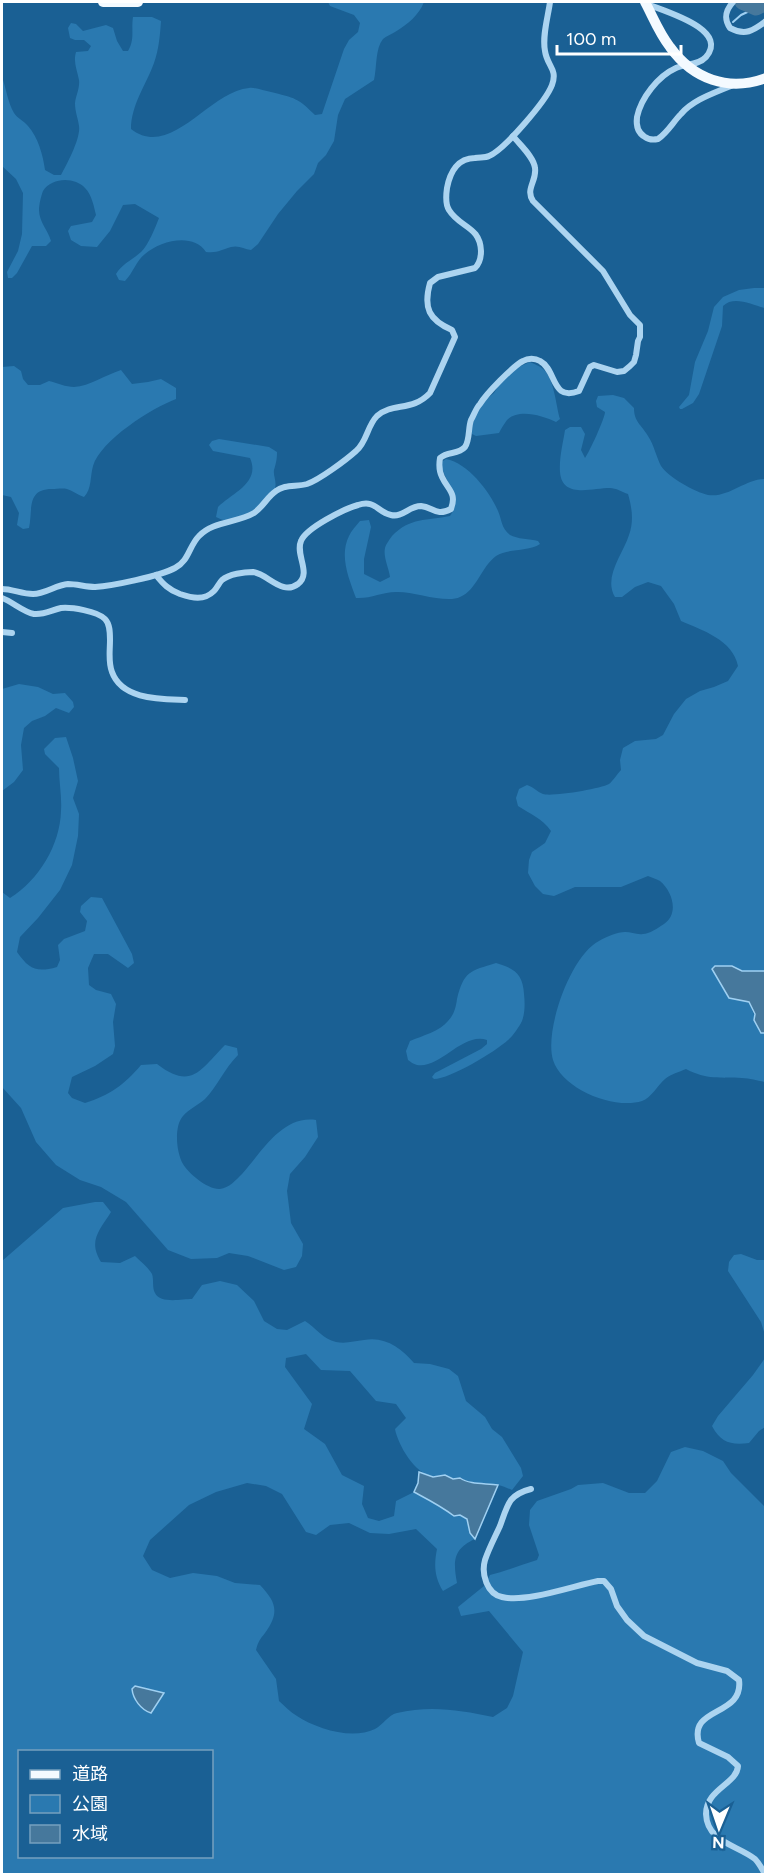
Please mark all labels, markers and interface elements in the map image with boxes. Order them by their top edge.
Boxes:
scale bar [557,18,682,56]
text: 100 m [566,28,616,50]
legend [18,1750,213,1858]
text: 道路 [72,1763,108,1785]
text: 公園 [72,1793,108,1815]
north arrow [689,1798,749,1858]
text: 水域 [72,1823,108,1845]
text: N [712,1833,725,1852]

